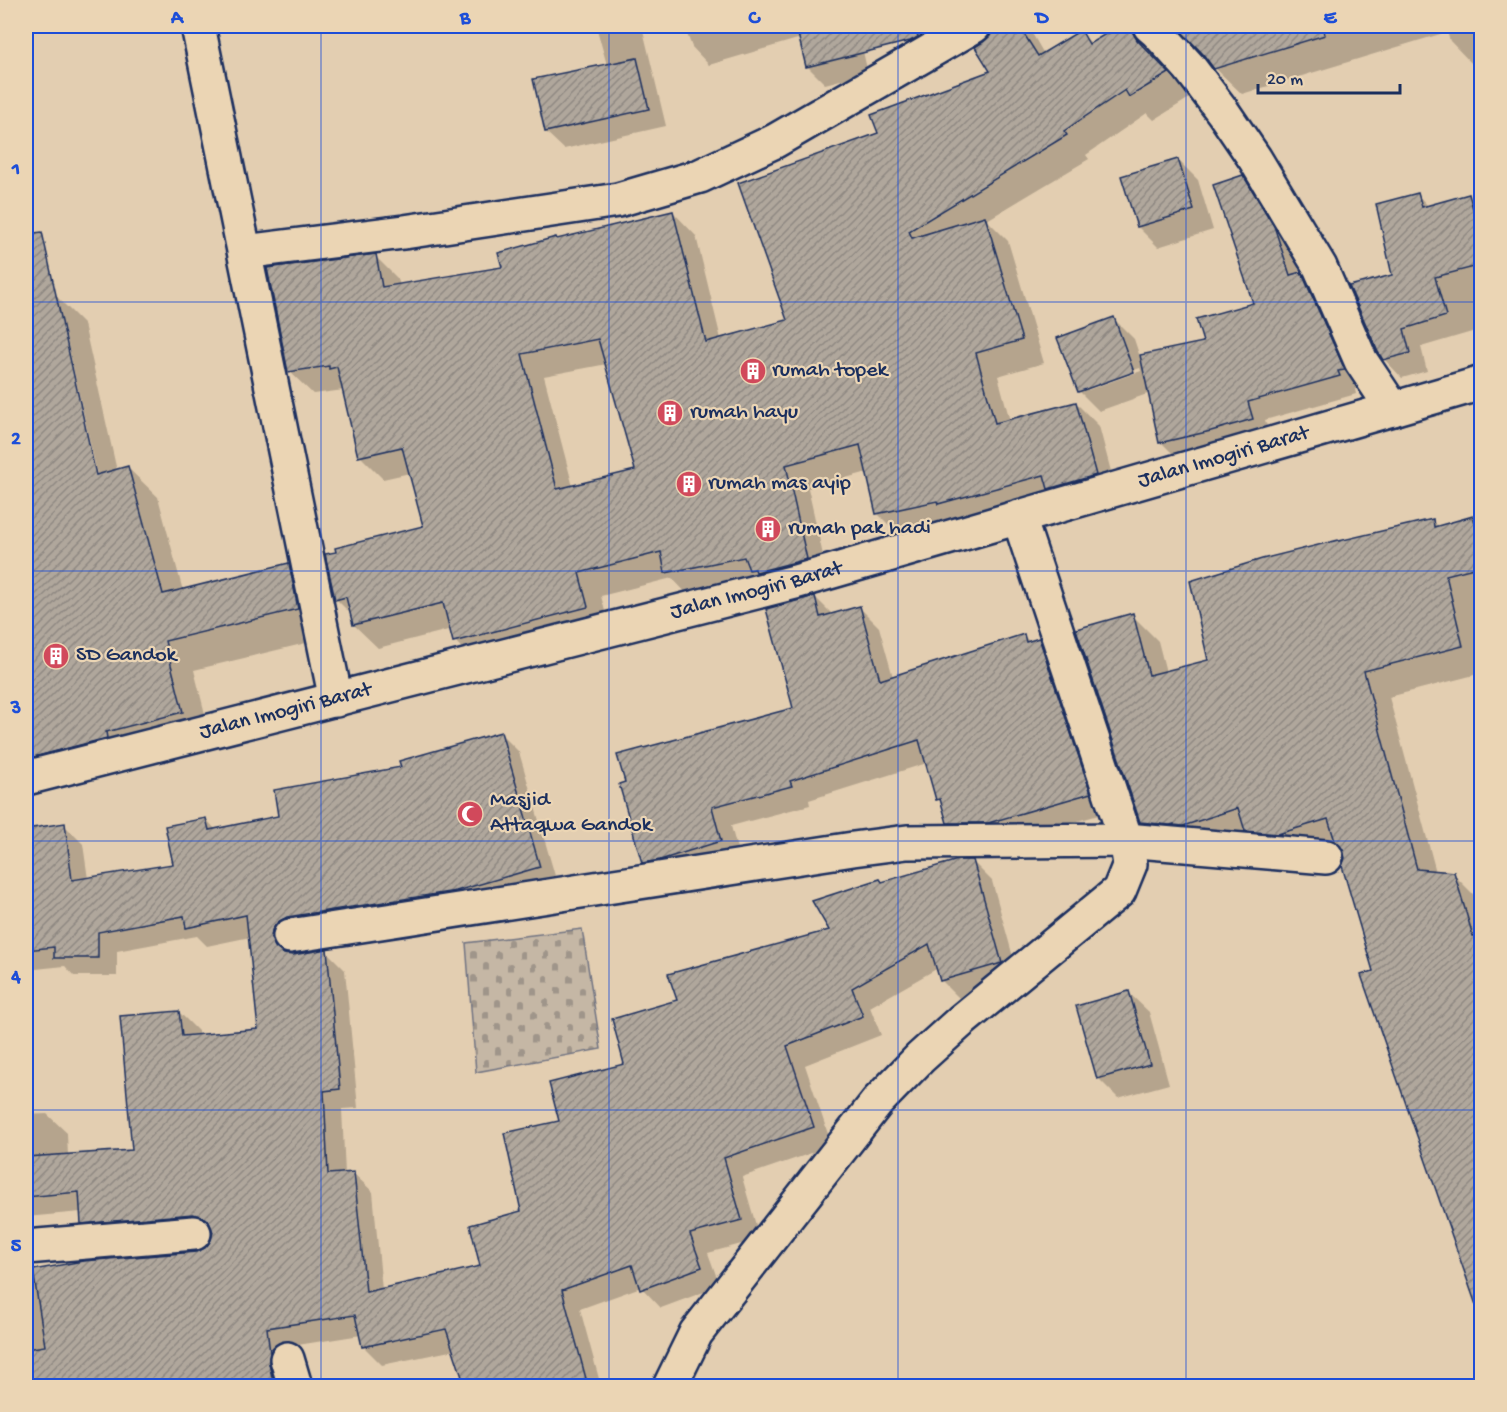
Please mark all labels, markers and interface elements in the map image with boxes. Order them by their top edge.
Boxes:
text: A [170,8,185,31]
text: B [459,8,471,31]
text: C [748,8,762,31]
text: D [1033,8,1049,31]
text: E [1324,8,1338,31]
scale bar [1258,57,1400,95]
text: 20 m [1267,70,1303,91]
text: 1 [11,159,20,182]
building icon: rumah topek [738,356,768,386]
place label: rumah topek [772,358,890,384]
building icon: rumah hayu [655,398,685,428]
place label: rumah hayu [690,400,798,426]
street label: Jalan Imogiri Barat [1135,420,1314,495]
text: 2 [11,429,21,452]
building icon: rumah mas ayip [674,469,704,499]
place label: rumah mas ayip [708,471,851,497]
building icon: rumah pak hadi [753,514,783,544]
place label: rumah pak hadi [788,516,931,542]
street label: Jalan Imogiri Barat [668,555,847,626]
building icon: SD Gandok [41,641,71,671]
place label: SD Gandok [76,643,179,669]
street label: Jalan Imogiri Barat [197,677,376,746]
text: 3 [10,698,21,721]
place label: Masjid Attaqwa Gandok [490,788,654,839]
mosque icon: Masjid Attaqwa Gandok [455,799,485,829]
text: 4 [10,967,21,990]
text: 5 [11,1236,22,1259]

